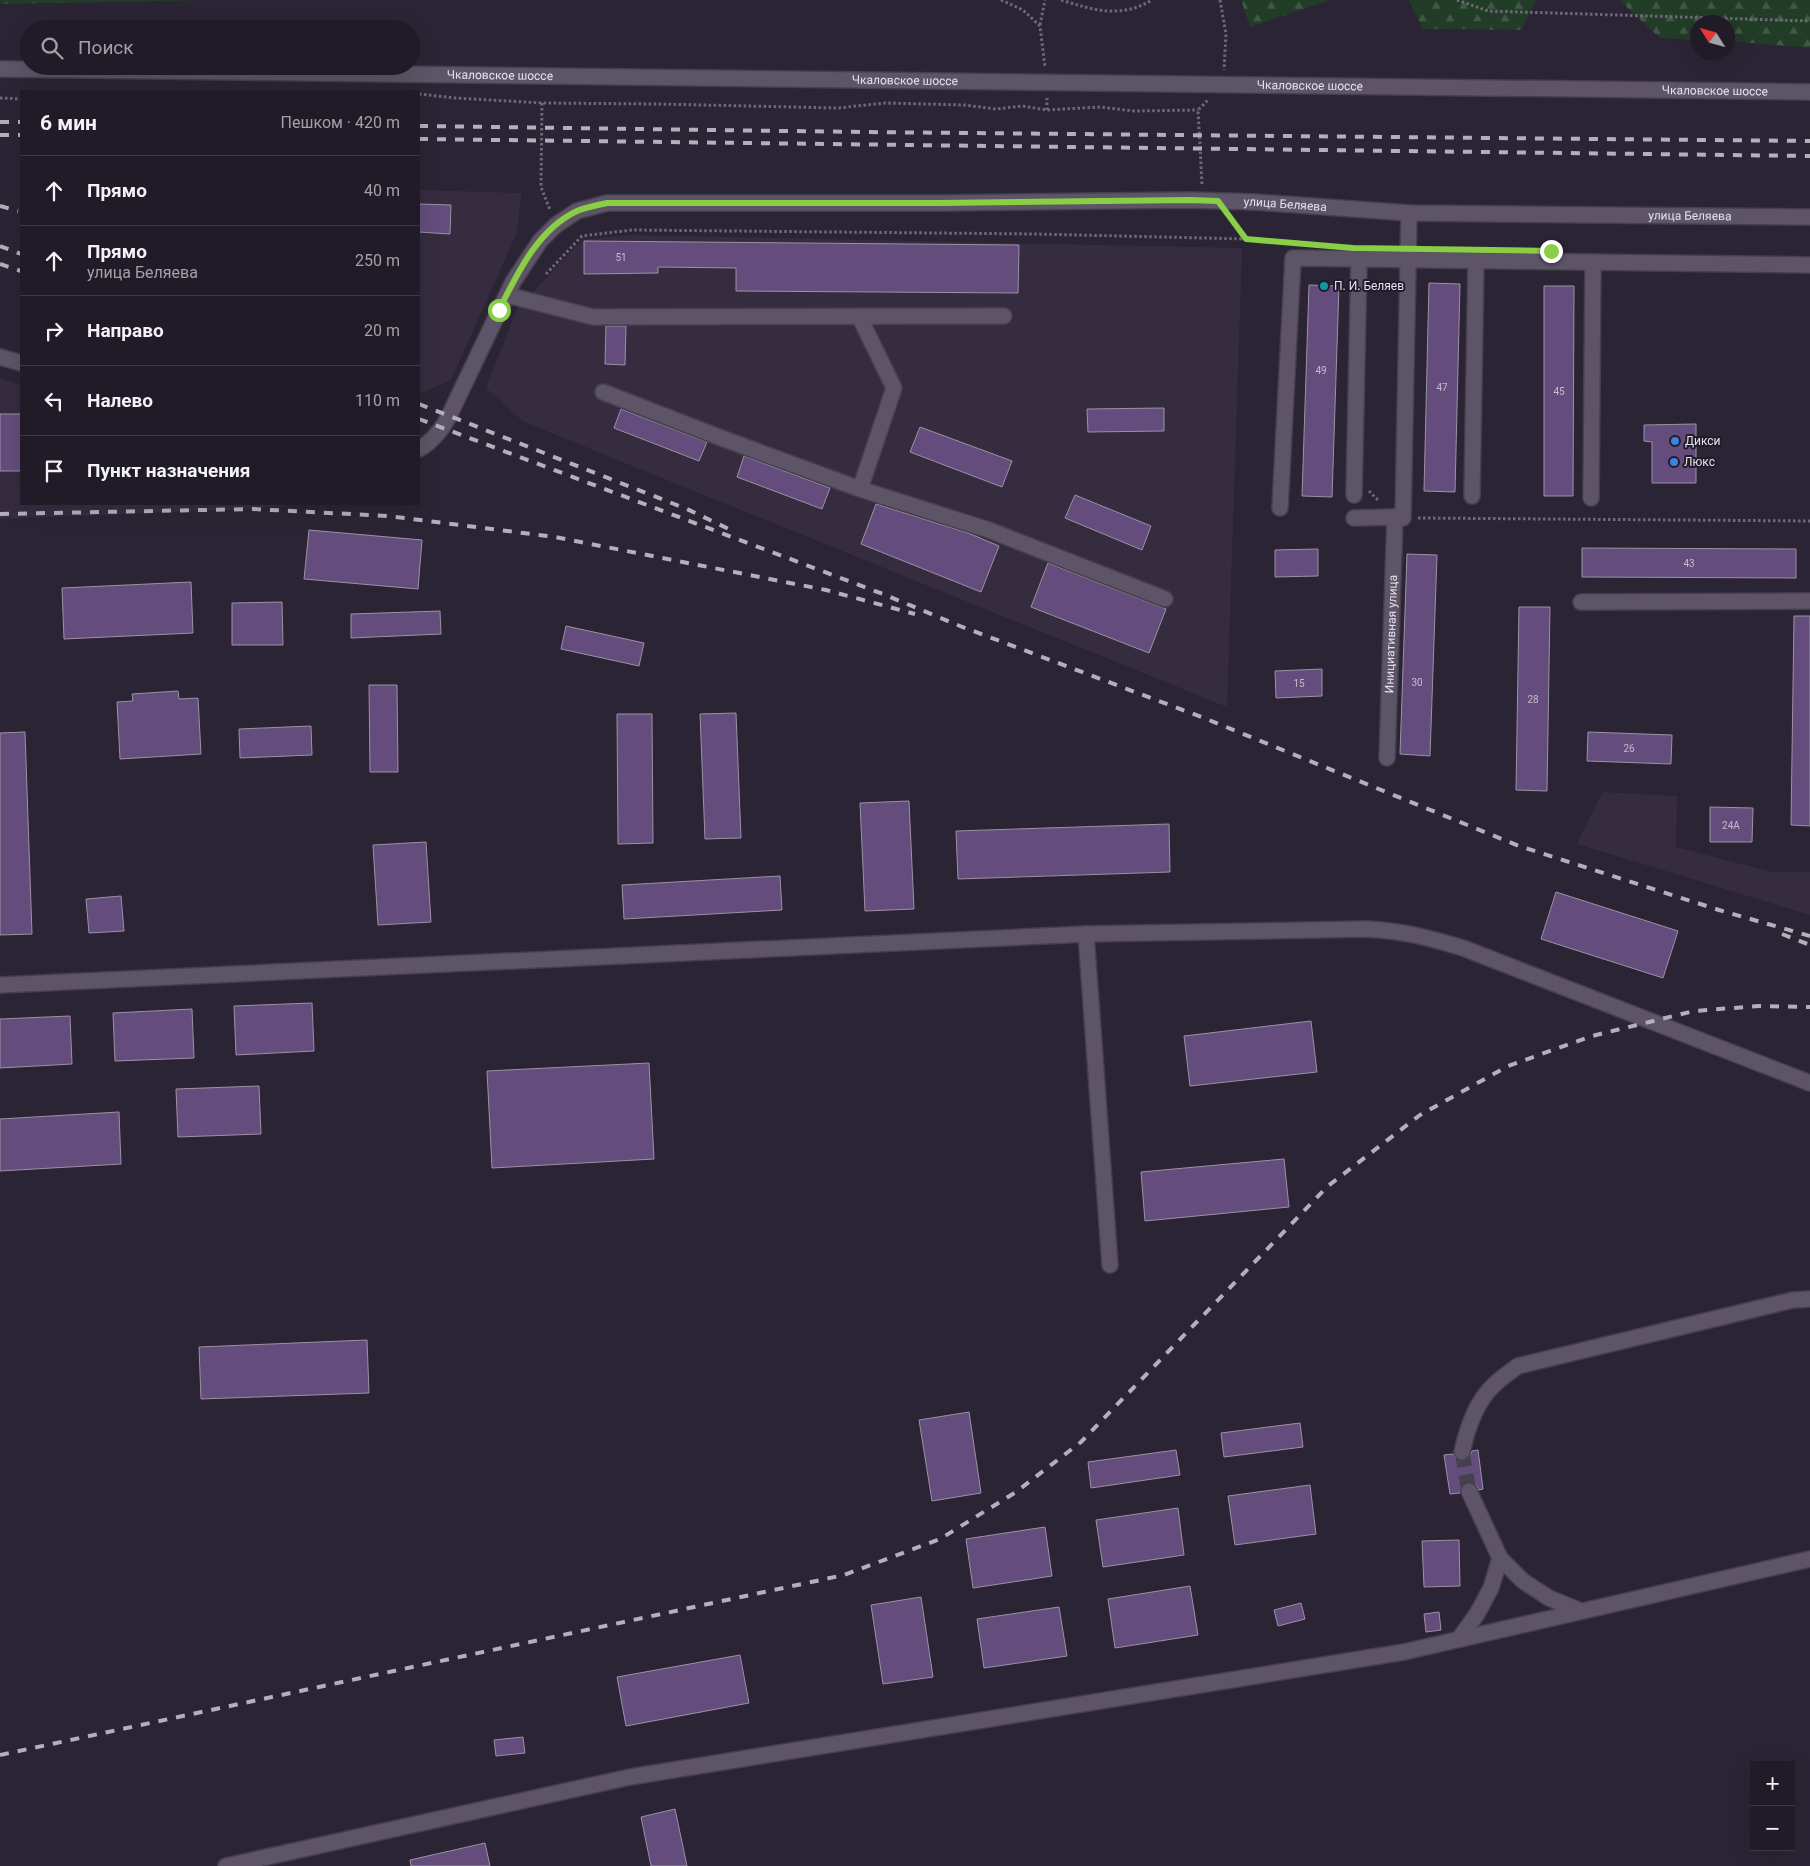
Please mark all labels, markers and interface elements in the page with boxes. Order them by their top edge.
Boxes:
north arrow [1690,15,1735,60]
search box [20,20,420,75]
icon: search [38,34,66,62]
text: Поиск [78,36,134,59]
street label: Чкаловское шоссе [447,68,553,83]
street label: Чкаловское шоссе [852,73,958,88]
street label: Чкаловское шоссе [1257,78,1363,93]
street label: Чкаловское шоссе [1662,83,1768,98]
text: 6 мин [40,111,97,135]
text: Пешком · 420 m [281,113,400,132]
icon: ahead [40,177,68,205]
text: Прямо [87,179,147,202]
text: 40 m [364,181,400,200]
street label: улица Беляева [1243,195,1327,214]
street label: улица Беляева [1648,208,1732,223]
text: Прямо [87,240,147,263]
route end [1540,240,1563,263]
icon: ahead [40,247,68,275]
text: 250 m [355,251,400,270]
house number: 51 [615,252,627,263]
text: улица Беляева [87,263,198,282]
place label: П. И. Беляев [1334,279,1404,293]
marker: П. И. Беляев [1318,280,1330,292]
route start [488,299,511,322]
icon: right [40,317,68,345]
text: Направо [87,319,164,342]
text: 20 m [364,321,400,340]
house number: 49 [1315,365,1327,376]
house number: 47 [1436,382,1448,393]
house number: 45 [1553,386,1565,397]
icon: left [40,387,68,415]
text: Налево [87,389,153,412]
text: 110 m [355,391,400,410]
place label: Дикси [1685,434,1721,448]
marker: Дикси [1669,435,1681,447]
place label: Люкс [1684,455,1715,469]
marker: Люкс [1668,456,1680,468]
icon: arrive [40,457,68,485]
text: Пункт назначения [87,459,250,482]
house number: 43 [1683,558,1695,569]
street label: Инициативная улица [1382,575,1400,694]
house number: 30 [1411,677,1423,688]
house number: 15 [1293,678,1305,689]
house number: 28 [1527,694,1539,705]
house number: 26 [1623,743,1635,754]
house number: 24А [1722,820,1740,831]
map controls [1750,1761,1795,1851]
button: + [1750,1761,1795,1806]
button: − [1750,1806,1795,1851]

